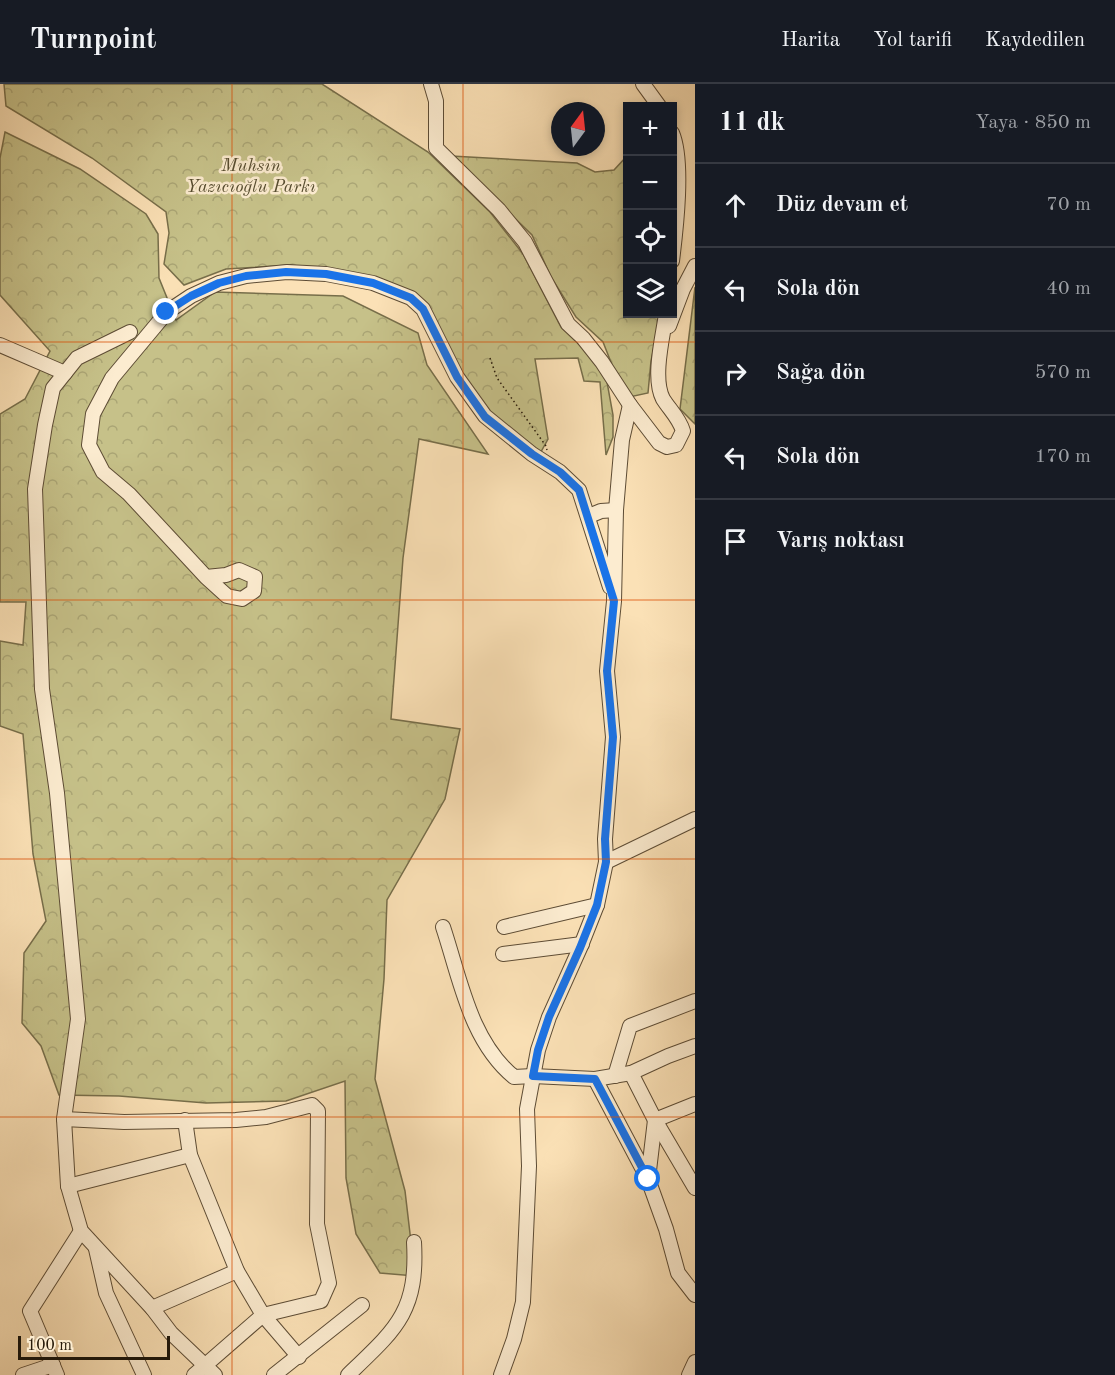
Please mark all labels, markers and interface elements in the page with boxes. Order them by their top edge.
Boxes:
text: Turnpoint [30,27,157,55]
text: Harita [781,30,840,51]
text: Yol tarifi [873,30,952,51]
text: Kaydedilen [985,30,1085,51]
north arrow [551,102,605,156]
map controls [623,102,677,318]
button: + [623,102,677,156]
text: 11 dk [719,110,785,136]
text: Yaya · 850 m [975,113,1091,133]
button: − [623,156,677,210]
park label: Muhsin Yazıcıoğlu Parkı [186,157,316,196]
icon: ahead [719,189,752,222]
text: Düz devam et [776,194,908,216]
text: 70 m [1046,195,1091,215]
button: locate [623,210,677,264]
button: layers [623,264,677,318]
icon: left [719,273,752,306]
text: Sola dön [776,278,860,300]
text: 40 m [1046,279,1091,299]
route end [152,298,178,324]
icon: right [719,357,752,390]
text: Sağa dön [776,362,866,384]
text: 570 m [1035,363,1091,383]
icon: left [719,441,752,474]
text: Sola dön [776,446,860,468]
text: 170 m [1035,447,1091,467]
icon: arrive [719,525,752,558]
text: Varış noktası [776,530,905,552]
route start [634,1165,660,1191]
scale bar [18,1333,170,1360]
text: 100 m [27,1338,72,1354]

